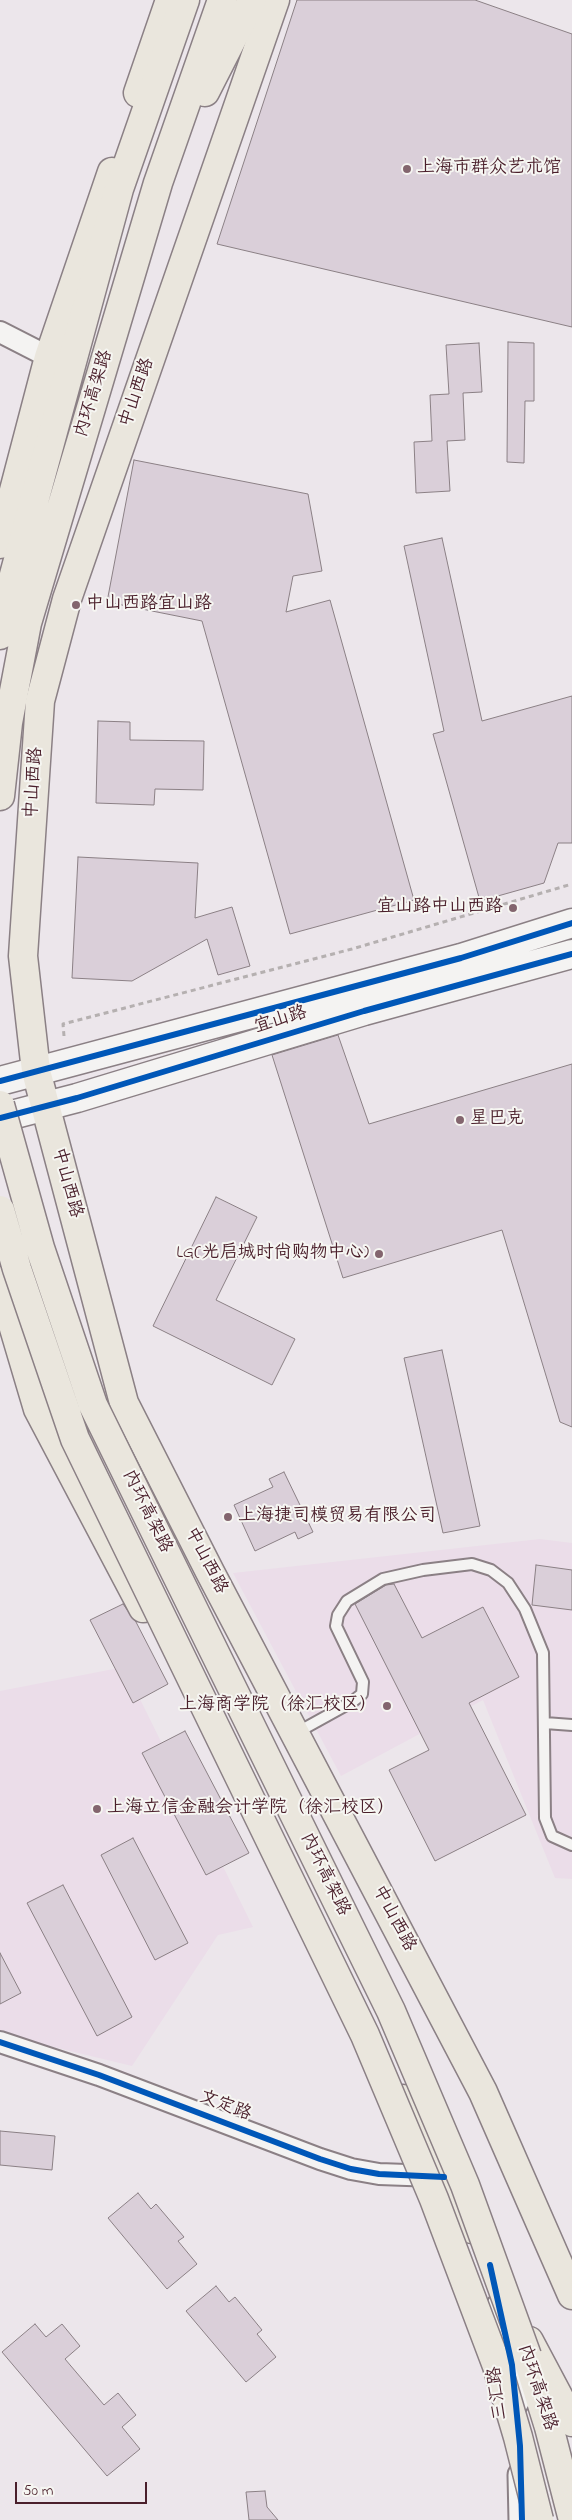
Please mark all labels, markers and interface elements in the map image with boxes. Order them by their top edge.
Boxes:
place label: 上海市群众艺术馆 [417,158,561,180]
marker: 上海市群众艺术馆 [401,163,413,175]
street label: 内环高架路 [72,348,118,440]
street label: 中山西路 [116,355,160,431]
place label: 中山西路宜山路 [86,594,212,616]
marker: 中山西路宜山路 [70,599,82,611]
street label: 中山西路 [22,746,48,820]
place label: 宜山路中山西路 [377,897,503,919]
marker: 宜山路中山西路 [507,902,519,914]
street label: 宜山路 [252,1003,310,1039]
place label: 星巴克 [470,1109,524,1131]
marker: 星巴克 [454,1114,466,1126]
street label: 中山西路 [46,1145,86,1221]
place label: LG(光启城时尚购物中心) [176,1243,369,1265]
marker: LG(光启城时尚购物中心) [373,1248,385,1260]
street label: 内环高架路 [117,1467,175,1557]
place label: 上海捷司模贸易有限公司 [238,1506,436,1528]
marker: 上海捷司模贸易有限公司 [222,1511,234,1523]
street label: 中山西路 [179,1524,231,1598]
place label: 上海商学院（徐汇校区） [179,1695,377,1717]
marker: 上海商学院（徐汇校区） [381,1700,393,1712]
place label: 上海立信金融会计学院（徐汇校区） [107,1798,395,1820]
marker: 上海立信金融会计学院（徐汇校区） [91,1803,103,1815]
street label: 内环高架路 [295,1830,353,1920]
street label: 中山西路 [367,1882,419,1956]
street label: 文定路 [196,2087,254,2127]
street label: 内环高架路 [512,2342,560,2434]
street label: 三汇路 [485,2365,513,2421]
scale bar [18,2472,150,2504]
text: 50 m [23,2480,53,2502]

